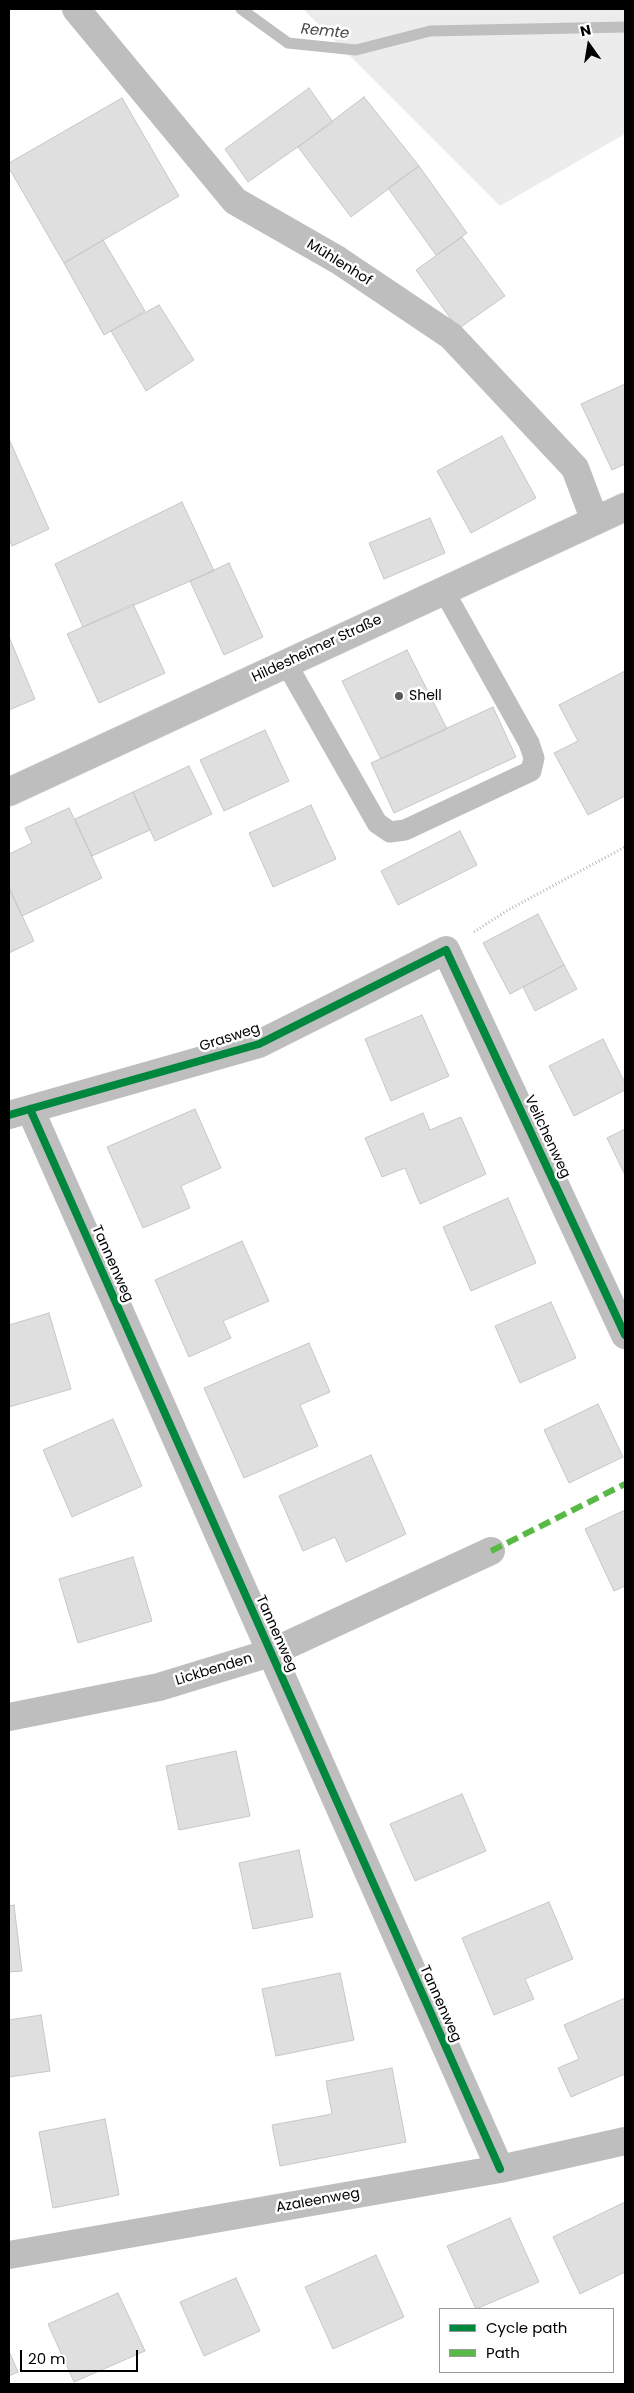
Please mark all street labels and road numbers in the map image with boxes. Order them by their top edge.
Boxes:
street label: Mühlenhof [303,236,375,290]
street label: Hildesheimer Straße [249,612,385,686]
street label: Grasweg [198,1020,262,1056]
street label: Veilchenweg [520,1093,574,1181]
street label: Tannenweg [88,1223,136,1305]
street label: Tannenweg [252,1593,300,1675]
street label: Lickbenden [174,1650,254,1690]
street label: Tannenweg [416,1963,464,2045]
street label: Azaleenweg [275,2185,361,2217]

